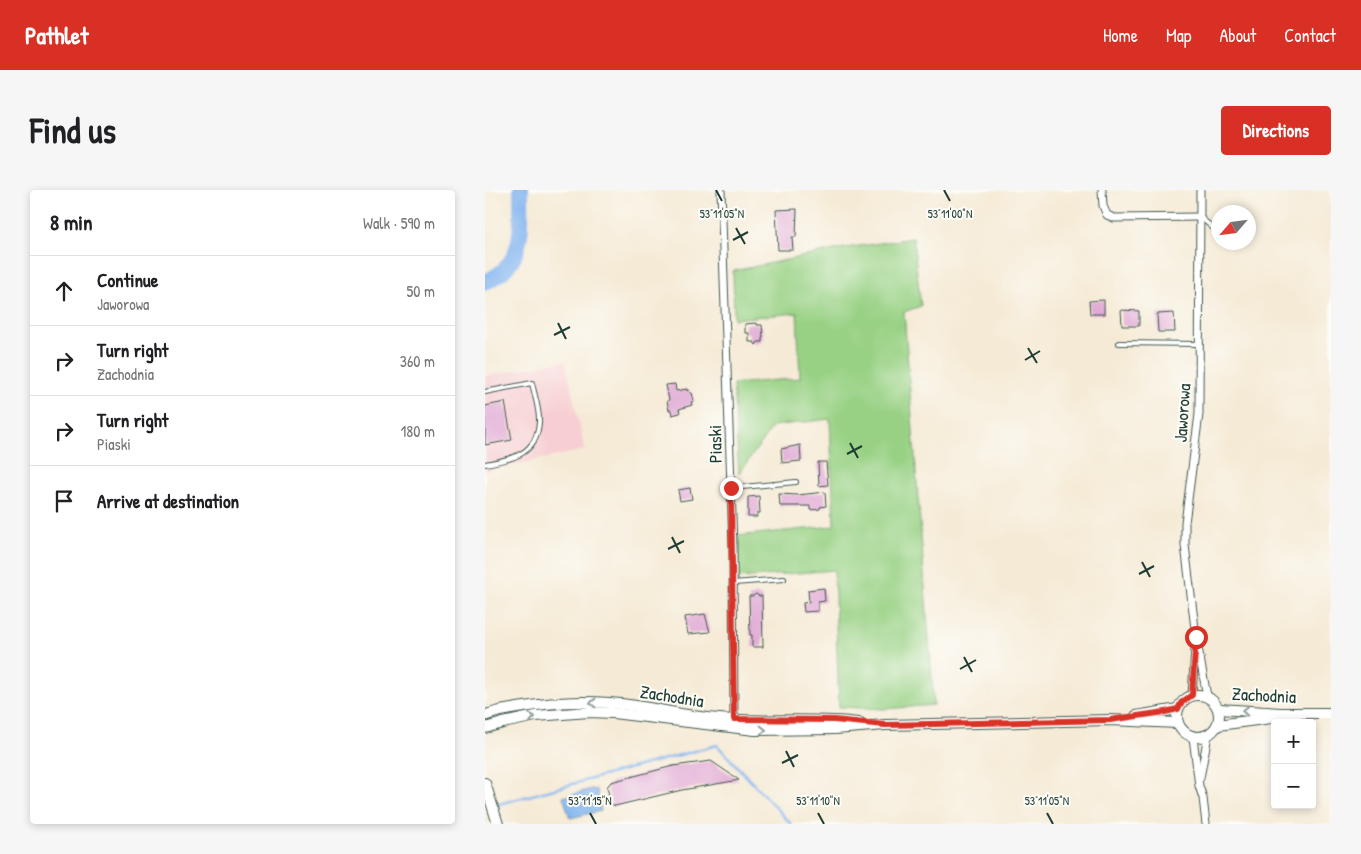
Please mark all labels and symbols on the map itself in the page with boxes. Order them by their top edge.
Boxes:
text: 53°11'05"N [700,205,744,222]
text: 53°11'00"N [928,205,972,222]
north arrow [1211,205,1256,250]
street label: Jaworowa [1167,383,1197,443]
street label: Piaski [702,425,728,463]
route end [720,477,743,500]
route start [1185,626,1208,649]
street label: Zachodnia [638,679,706,713]
street label: Zachodnia [1231,681,1297,709]
one-way arrow [589,698,596,708]
one-way arrow [1241,705,1249,716]
one-way arrow [528,713,537,723]
one-way arrow [760,725,768,735]
text: 53°11'15"N [568,792,612,809]
text: 53°11'10"N [796,792,840,809]
text: 53°11'05"N [1025,792,1069,809]

